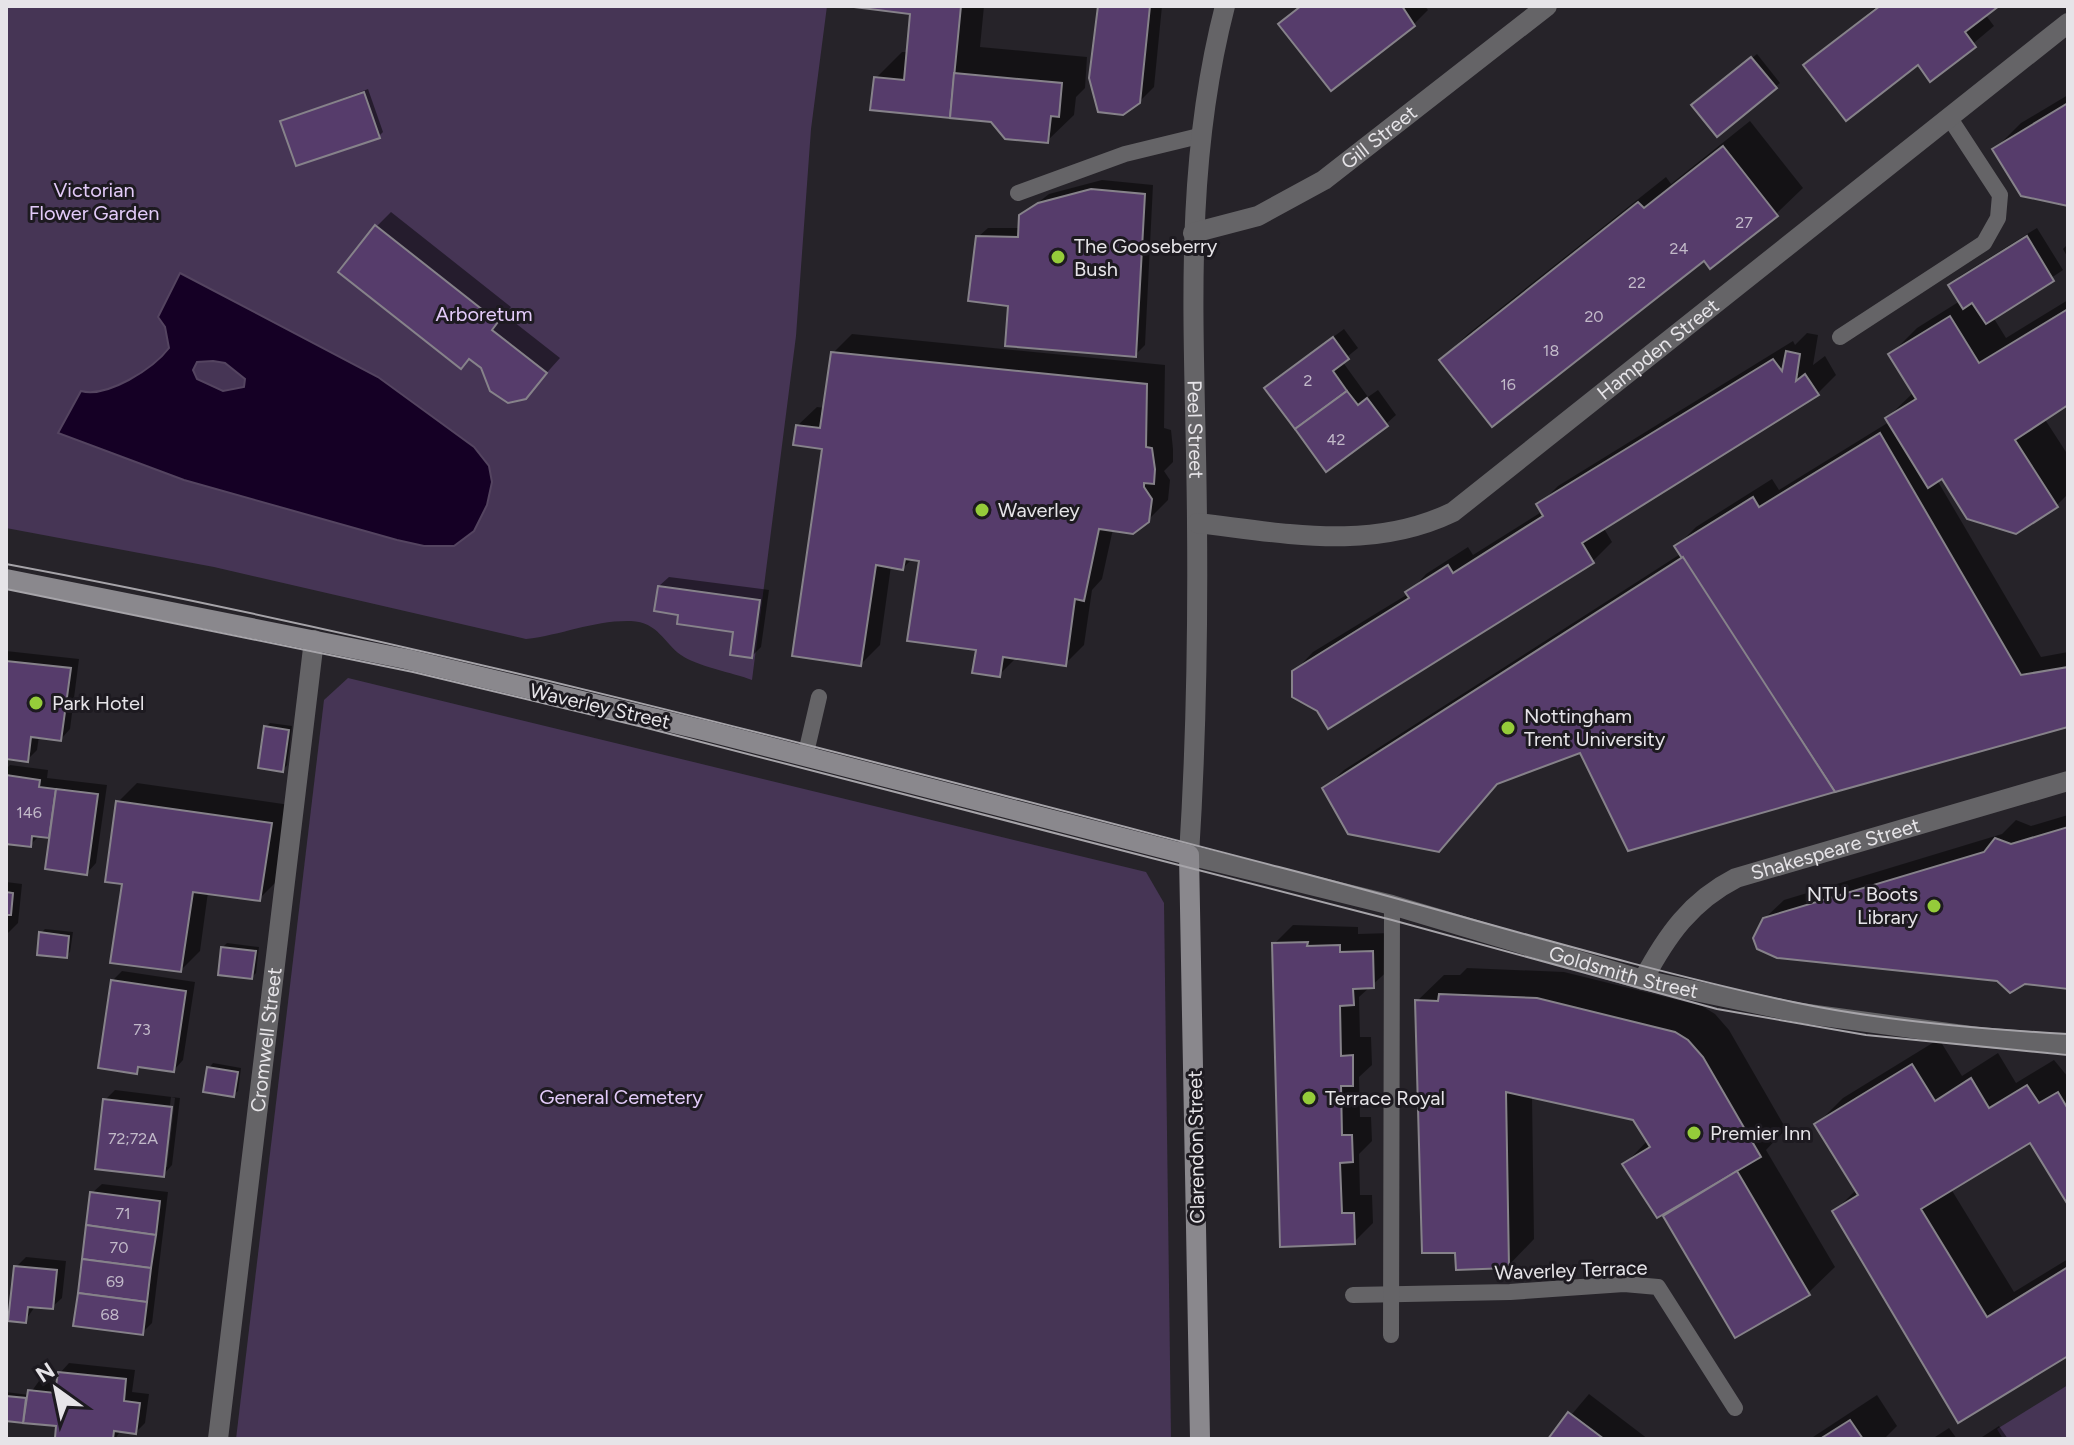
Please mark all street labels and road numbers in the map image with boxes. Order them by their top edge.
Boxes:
street label: Gill Street [1336,100,1422,174]
street label: Hampden Street [1592,293,1724,405]
street label: Peel Street [1182,380,1208,479]
street label: Waverley Street [528,678,672,734]
street label: Shakespeare Street [1748,813,1923,885]
street label: Goldsmith Street [1546,941,1700,1003]
street label: Cromwell Street [245,966,287,1114]
street label: Clarendon Street [1183,1070,1209,1224]
street label: Waverley Terrace [1494,1255,1648,1285]

